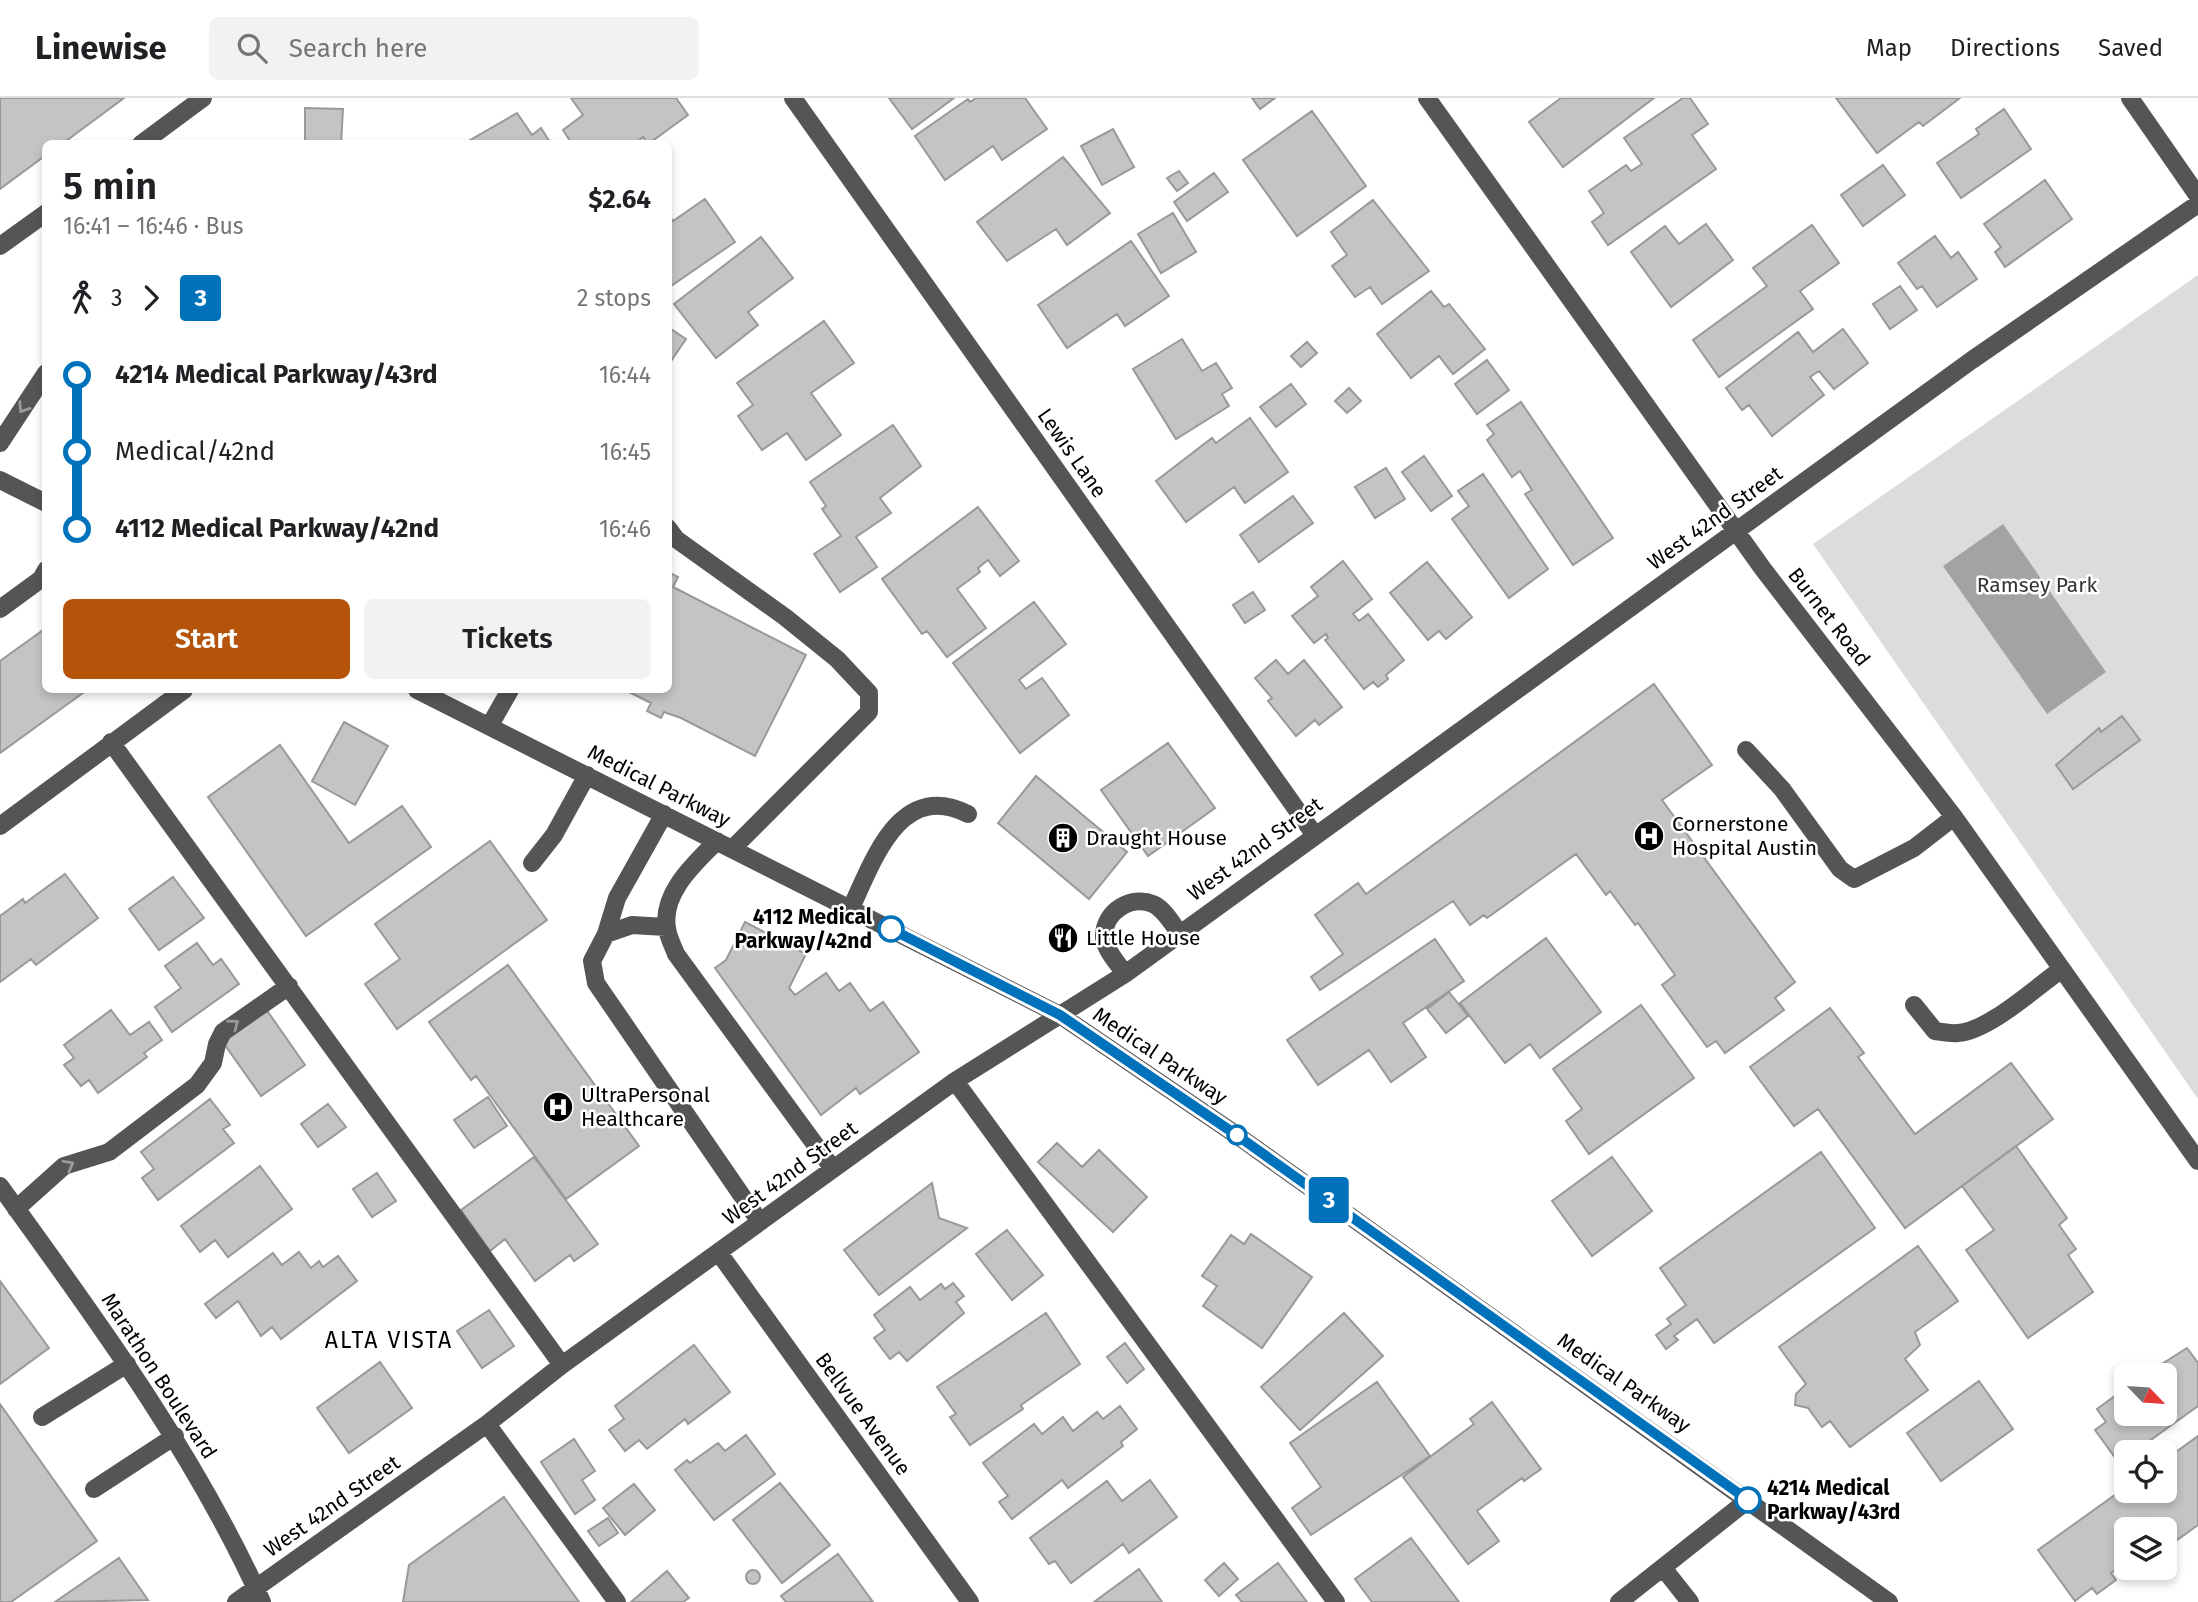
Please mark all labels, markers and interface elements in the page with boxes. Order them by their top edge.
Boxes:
search box [209,17,699,80]
text: Linewise [35,28,167,68]
icon: search [233,29,271,67]
text: Search here [289,33,428,64]
text: Map [1866,34,1912,62]
text: Directions [1950,34,2060,62]
text: Saved [2098,34,2163,62]
text: 5 min [63,163,157,209]
text: $2.64 [588,184,651,215]
text: 16:41 – 16:46 · Bus [63,212,244,240]
icon: walk [63,279,101,317]
icon: forward [132,279,170,317]
text: 3 [111,284,122,312]
text: 3 [194,284,207,312]
text: 2 stops [577,284,651,312]
text: 4214 Medical Parkway/43rd [115,359,438,390]
text: 16:44 [599,361,651,389]
one-way arrow [18,400,31,413]
street label: Lewis Lane [1032,403,1112,503]
text: Medical/42nd [115,436,275,467]
text: 16:45 [600,438,651,466]
street label: West 42nd Street [1643,460,1788,576]
text: 4112 Medical Parkway/42nd [115,513,439,544]
text: 16:46 [599,515,651,543]
street label: Burnet Road [1782,562,1876,672]
park label: Ramsey Park [1977,572,2097,598]
button: Start [63,599,350,679]
button: Tickets [364,599,651,679]
street label: Medical Parkway [583,739,735,833]
street label: West 42nd Street [1183,791,1328,907]
place label: Cornerstone Hospital Austin [1672,811,1817,861]
hospital icon: Cornerstone Hospital Austin [1632,819,1666,853]
building icon: Draught House [1046,821,1080,855]
place label: Draught House [1086,825,1227,851]
place label: 4112 Medical Parkway/42nd [735,904,873,954]
marker: 4112 Medical Parkway/42nd [878,916,904,942]
restaurant icon: Little House [1046,921,1080,955]
place label: Little House [1086,925,1200,951]
street label: Medical Parkway [1088,1001,1233,1111]
one-way arrow [226,1020,238,1033]
place label: UltraPersonal Healthcare [581,1082,710,1132]
hospital icon: UltraPersonal Healthcare [541,1090,575,1124]
street label: West 42nd Street [718,1115,863,1231]
unlabelled marker [1227,1125,1247,1145]
one-way arrow [61,1160,74,1173]
line badge: 3 [1306,1177,1352,1223]
text: 3 [1323,1186,1335,1214]
street label: Marathon Boulevard [96,1288,222,1464]
district label: ALTA VISTA [325,1326,453,1354]
street label: Medical Parkway [1552,1327,1696,1439]
street label: Bellvue Avenue [810,1347,916,1481]
north arrow [2114,1363,2177,1426]
map controls [2114,1363,2177,1580]
button: locate [2114,1440,2177,1503]
street label: West 42nd Street [259,1449,405,1563]
place label: 4214 Medical Parkway/43rd [1767,1475,1900,1525]
marker: 4214 Medical Parkway/43rd [1735,1487,1761,1513]
button: layers [2114,1517,2177,1580]

